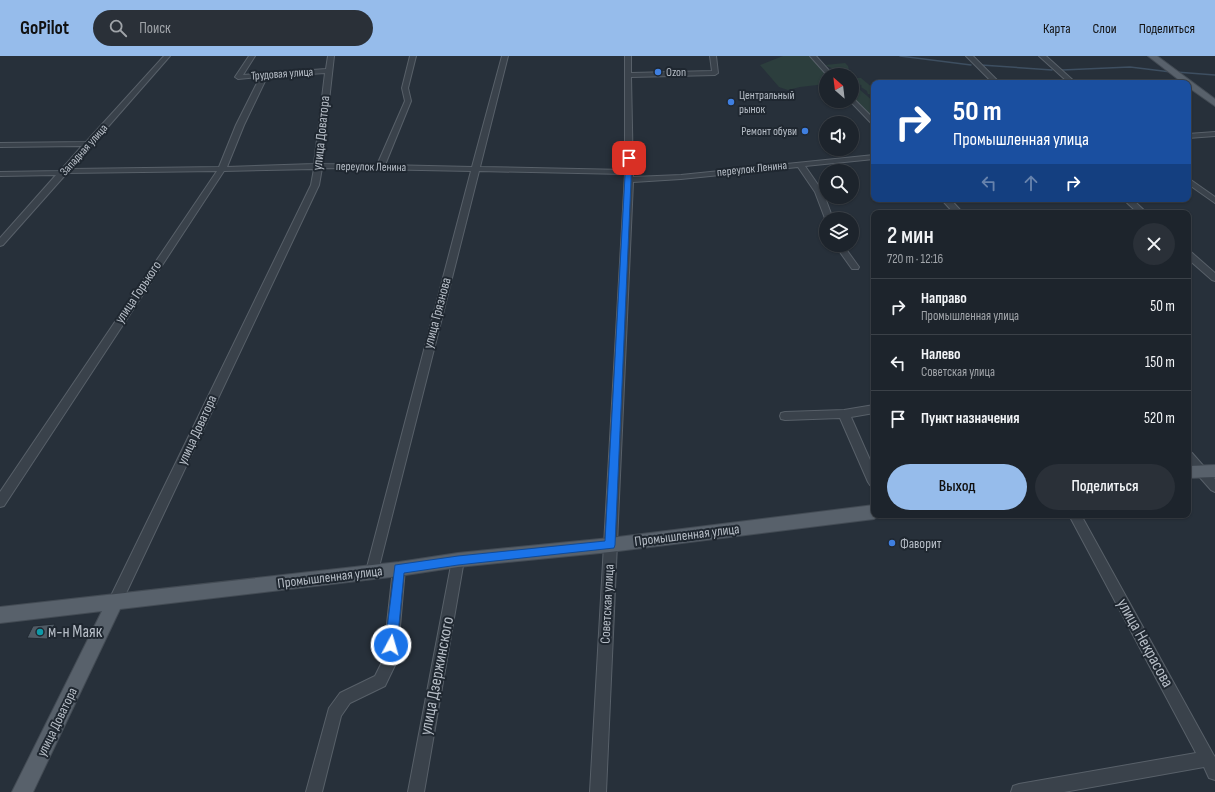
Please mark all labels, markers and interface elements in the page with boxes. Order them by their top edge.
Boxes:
search box [93,10,373,46]
text: GoPilot [20,17,69,40]
icon: search [107,17,129,39]
text: Поиск [139,19,171,38]
text: Карта [1043,20,1071,37]
text: Слои [1093,20,1117,37]
text: Поделиться [1139,20,1195,37]
street label: Трудовая улица [250,64,314,84]
place label: Ozon [666,65,686,80]
marker: Ozon [653,67,663,77]
north arrow [819,68,859,108]
map controls [819,68,859,252]
place label: Центральный рынок [739,88,794,117]
street label: улица Доватора [309,95,333,171]
text: 50 m [953,95,1002,128]
icon: right [887,96,939,148]
marker: Центральный рынок [726,97,736,107]
button: sound [819,116,859,156]
street label: Западная улица [57,121,111,179]
place label: Ремонт обуви [741,124,797,139]
marker: Ремонт обуви [800,126,810,136]
text: Промышленная улица [953,129,1089,150]
pin [612,141,646,175]
icon: arrive [618,147,640,169]
street label: переулок Ленина [716,158,788,180]
street label: переулок Ленина [336,159,407,175]
button: search [819,164,859,204]
icon: left [978,172,1000,194]
icon: ahead [1020,172,1042,194]
icon: right [1062,172,1084,194]
button: layers [819,212,859,252]
text: 2 мин [887,221,934,250]
button: close [1133,223,1175,265]
text: 720 m · 12:16 [887,251,943,267]
street label: улица Горького [111,257,165,327]
street label: улица Грязнова [419,276,455,350]
text: Направо [921,289,967,308]
icon: right [887,296,909,318]
text: 50 m [1150,297,1175,316]
text: Промышленная улица [921,308,1019,324]
text: Налево [921,345,961,364]
icon: left [887,352,909,374]
text: 150 m [1145,353,1175,372]
text: Советская улица [921,364,995,380]
street label: улица Доватора [173,392,221,468]
icon: arrive [887,408,909,430]
text: Пункт назначения [921,409,1019,428]
text: 520 m [1144,409,1175,428]
button: Выход [887,464,1027,510]
button: Поделиться [1035,464,1175,510]
street label: Промышленная улица [634,520,740,550]
place label: Фаворит [900,535,942,552]
marker: Фаворит [887,538,897,548]
street label: Промышленная улица [277,562,383,592]
street label: Советская улица [596,564,618,644]
street label: улица Некрасова [1112,595,1178,691]
street label: улица Дзержинского [416,615,458,737]
place label: м-н Маяк [48,622,103,642]
position arrow [370,624,412,666]
marker: м-н Маяк [35,627,45,637]
street label: улица Доватора [33,685,81,759]

